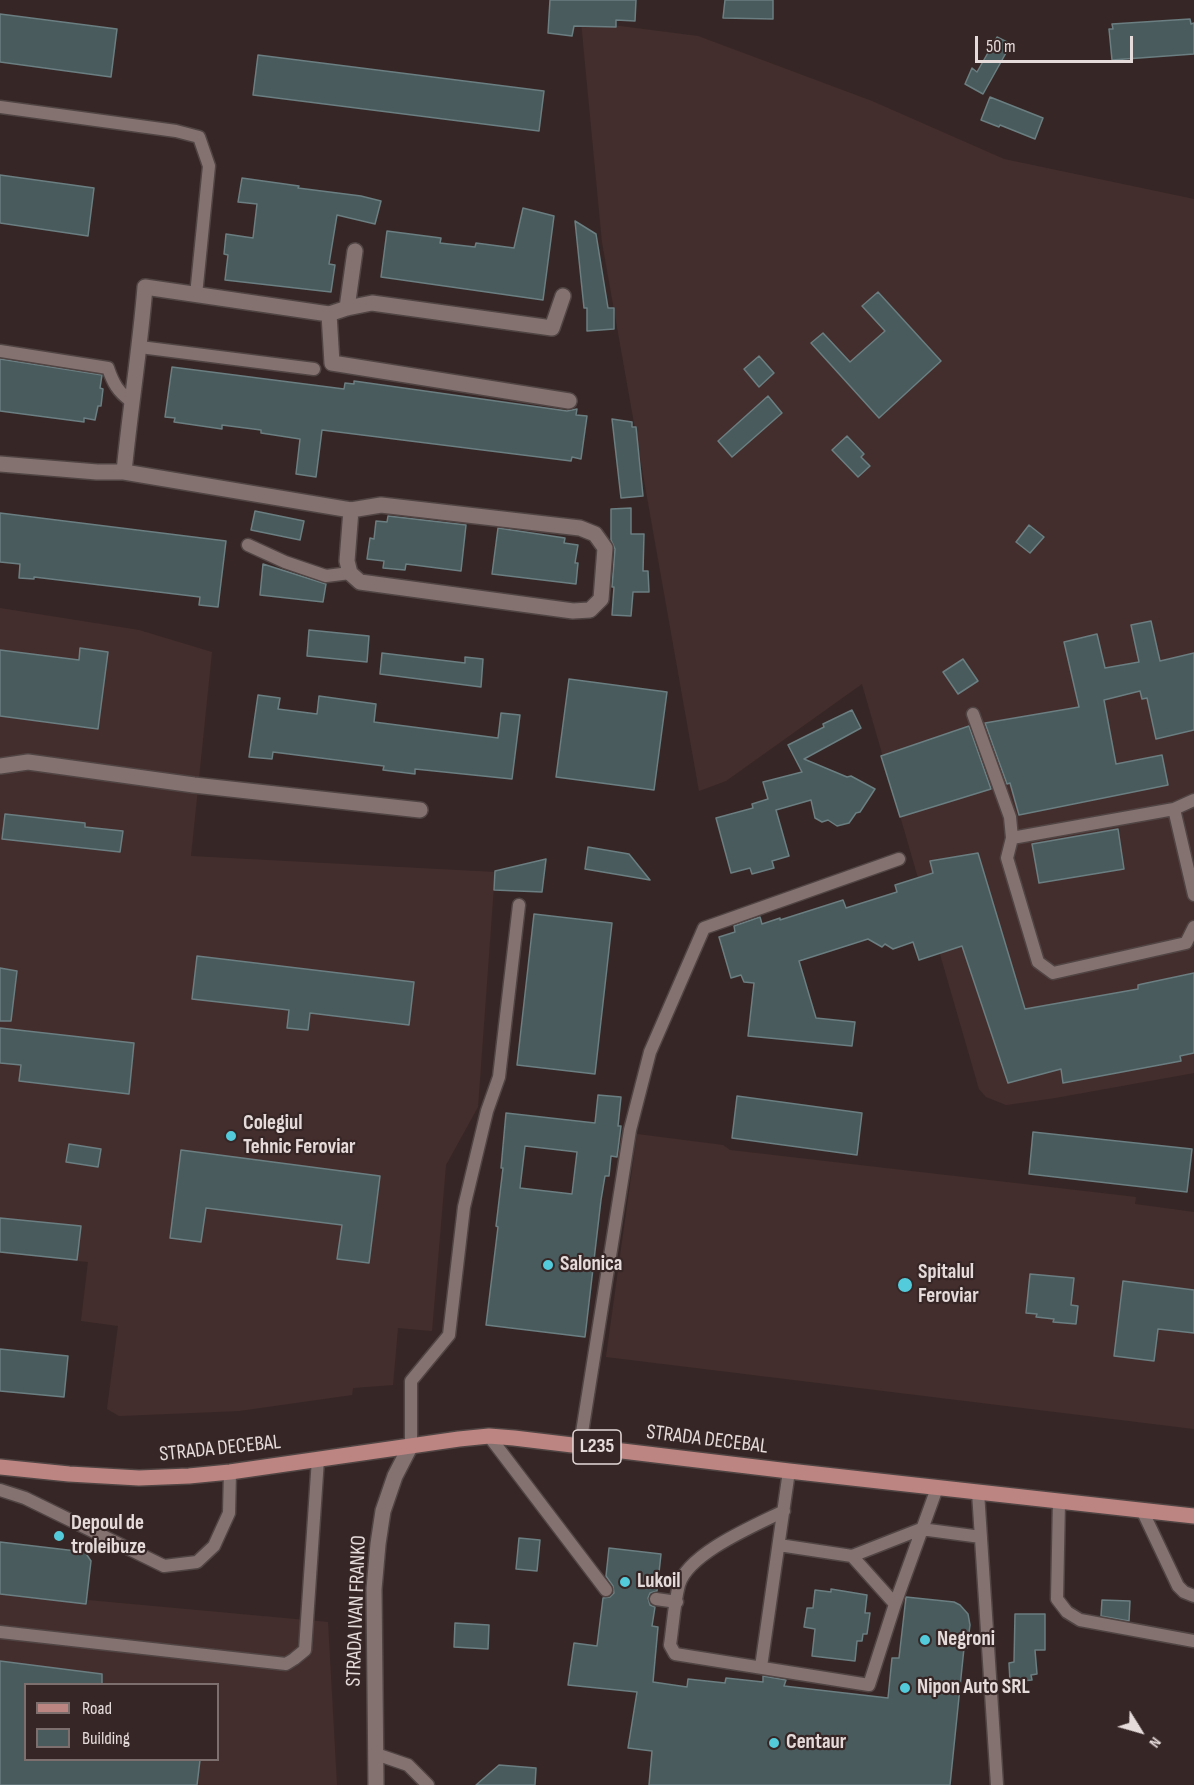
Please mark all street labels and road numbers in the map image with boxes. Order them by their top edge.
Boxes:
street label: STRADA DECEBAL [645,1420,769,1460]
street label: STRADA DECEBAL [158,1430,282,1468]
road number: L235 [573,1430,621,1464]
street label: STRADA IVAN FRANKO [342,1535,372,1687]

